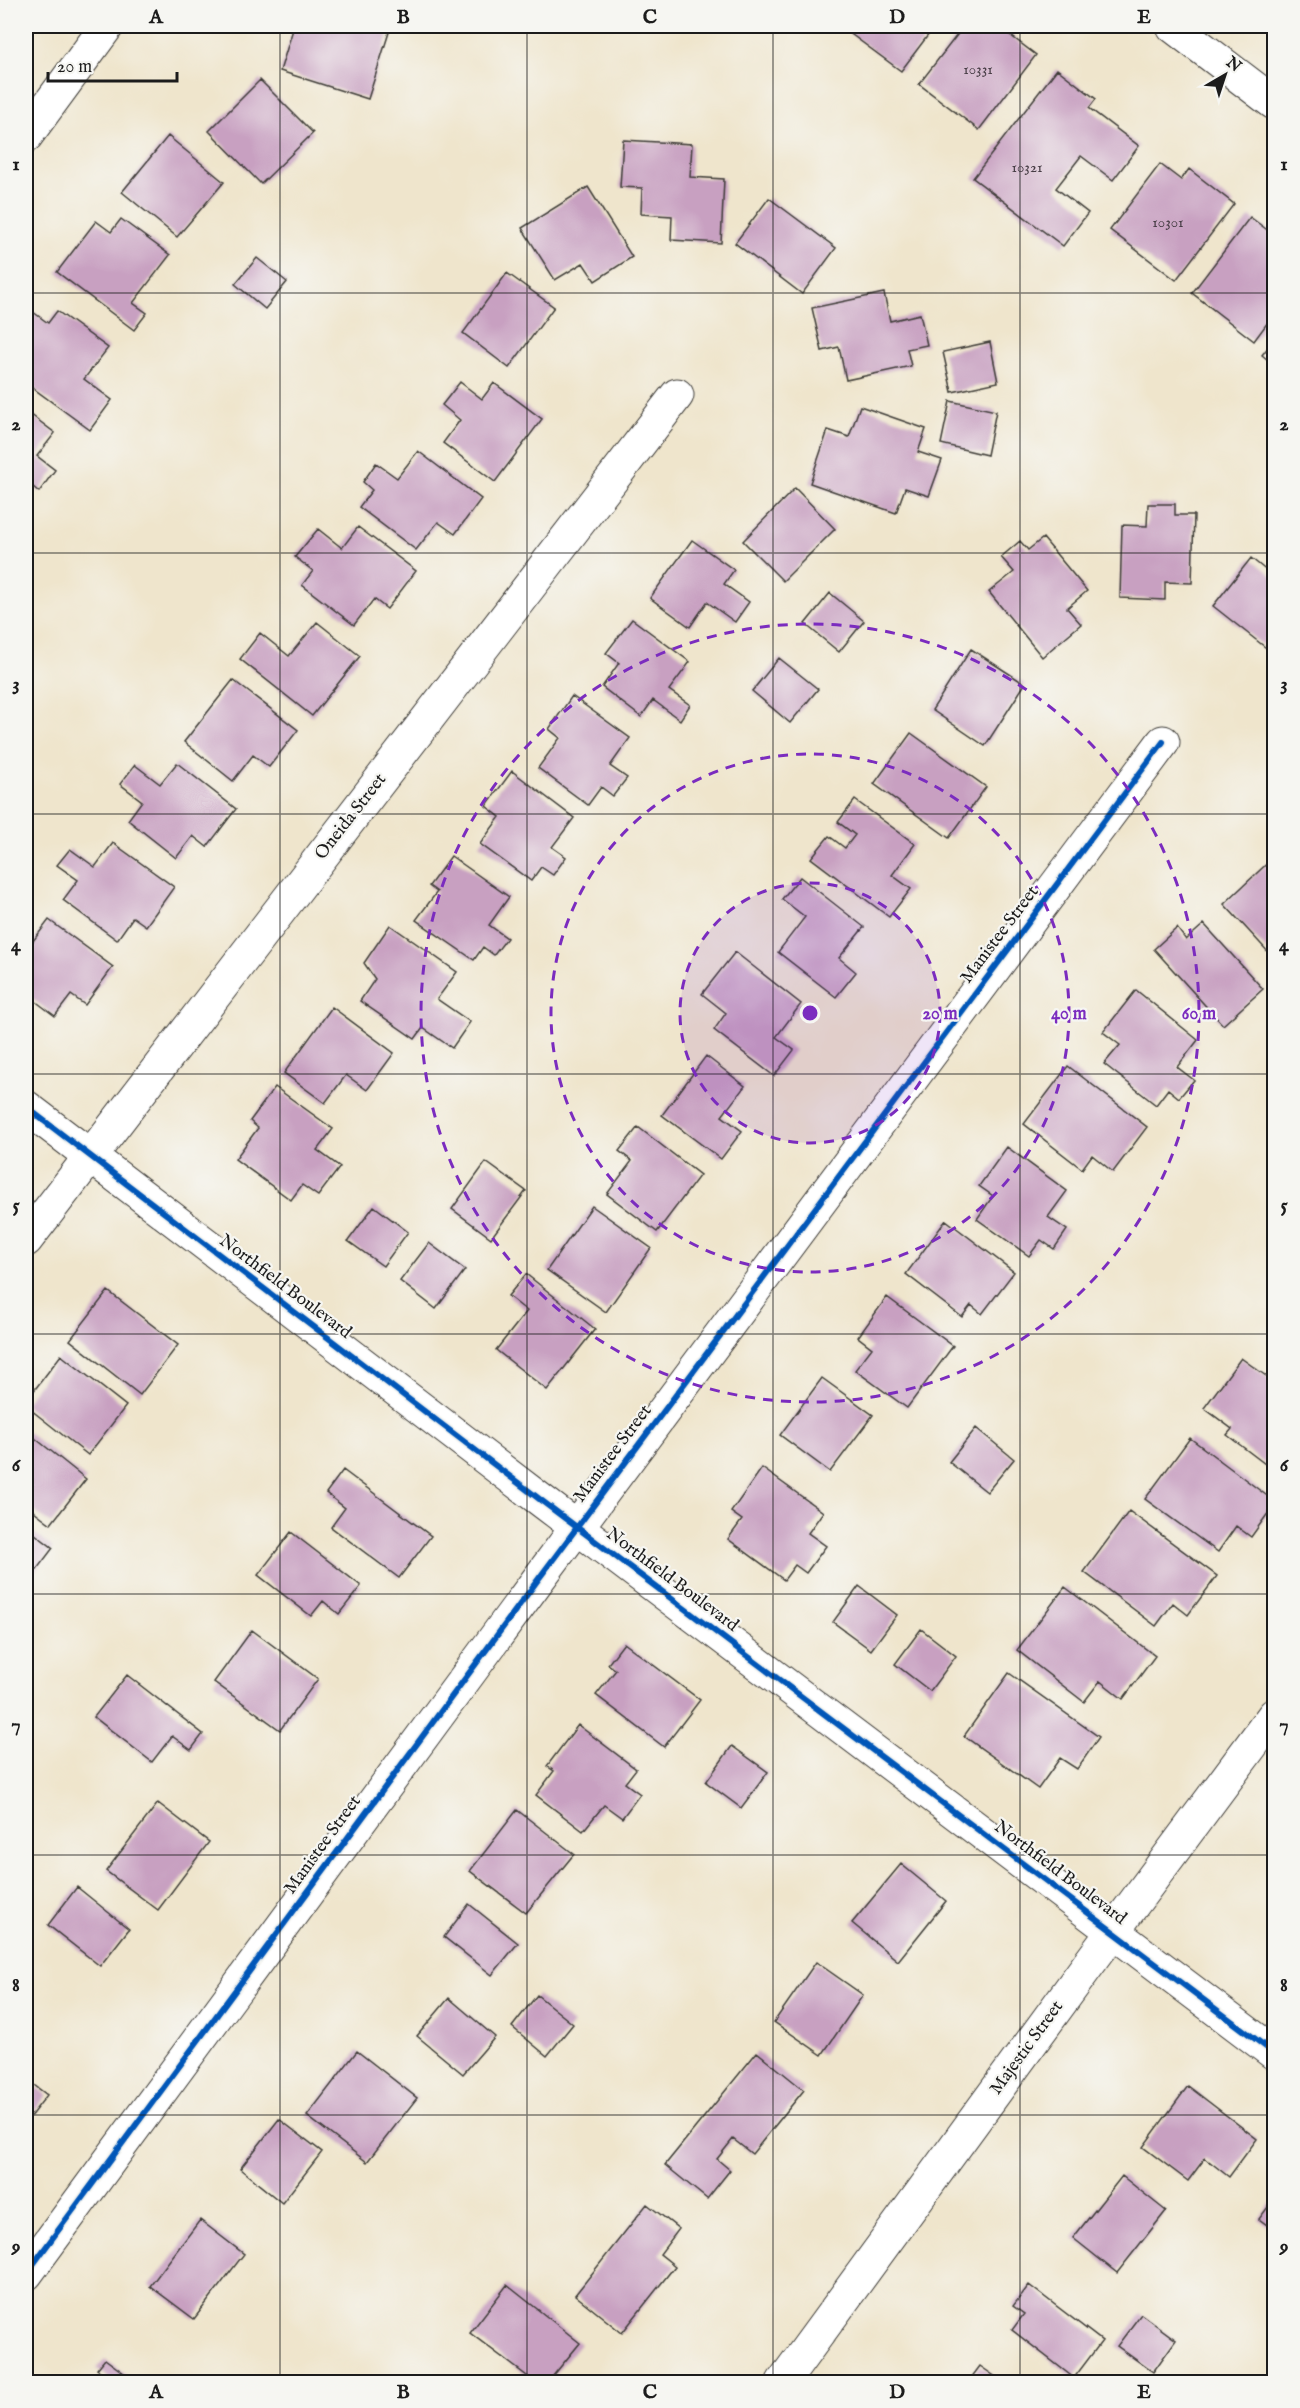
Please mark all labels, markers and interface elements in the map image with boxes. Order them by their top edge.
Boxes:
text: A [148,5,164,30]
text: B [396,5,410,30]
text: C [643,5,657,30]
text: D [889,5,905,30]
text: E [1137,5,1151,30]
scale bar [48,45,177,83]
north arrow [1195,45,1255,105]
text: N [1221,52,1245,77]
text: 20 m [57,56,92,79]
house number: 10331 [963,60,993,79]
text: 1 [12,152,20,177]
text: 1 [1280,152,1288,177]
house number: 10321 [1011,158,1043,177]
house number: 10301 [1152,213,1184,232]
text: 2 [11,412,21,437]
text: 2 [1279,412,1289,437]
text: 3 [12,672,20,697]
text: 3 [1280,672,1288,697]
street label: Oneida Street [310,769,392,865]
street label: Manistee Street [956,881,1044,989]
text: 4 [11,933,22,958]
text: 4 [1279,933,1290,958]
centre of rings [800,1003,820,1023]
text: 20 m [922,1003,958,1026]
text: 40 m [1051,1003,1087,1026]
text: 60 m [1182,1003,1216,1026]
text: 5 [12,1193,20,1218]
text: 5 [1280,1193,1288,1218]
street label: Northfield Boulevard [214,1230,356,1345]
street label: Manistee Street [569,1400,657,1508]
text: 6 [12,1453,22,1478]
text: 6 [1280,1453,1290,1478]
street label: Northfield Boulevard [601,1523,743,1638]
text: 7 [11,1713,21,1738]
text: 7 [1279,1713,1289,1738]
street label: Manistee Street [279,1791,367,1899]
street label: Northfield Boulevard [989,1816,1131,1931]
text: 8 [12,1973,20,1998]
text: 8 [1280,1973,1288,1998]
street label: Majestic Street [985,1996,1069,2100]
text: 9 [11,2234,21,2259]
text: 9 [1279,2234,1289,2259]
text: A [148,2380,164,2405]
text: B [396,2380,410,2405]
text: C [643,2380,657,2405]
text: D [889,2380,905,2405]
text: E [1137,2380,1151,2405]

